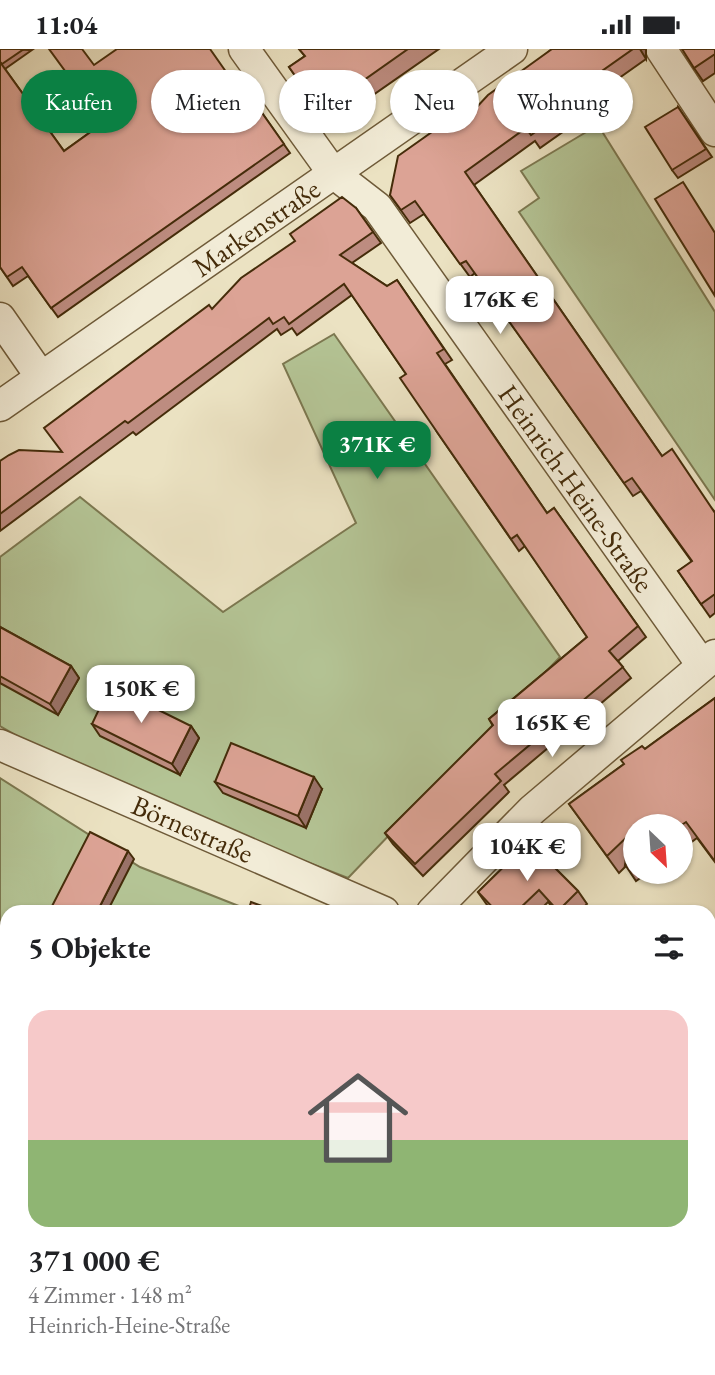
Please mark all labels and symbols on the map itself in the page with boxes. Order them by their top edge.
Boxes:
street label: Markenstraße [185,171,327,285]
pin: 176K € [443,277,557,336]
street label: Heinrich-Heine-Straße [491,377,663,599]
pin: 371K € [320,421,434,481]
pin: 150K € [84,665,198,725]
pin: 165K € [495,699,609,759]
street label: Börnestraße [126,787,259,871]
north arrow [623,814,693,884]
pin: 104K € [470,823,584,883]

